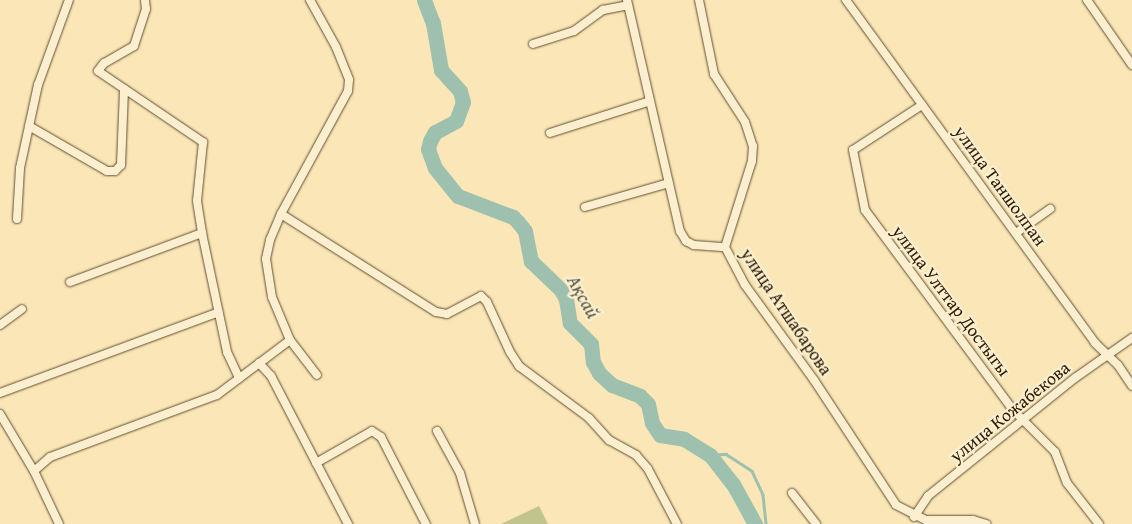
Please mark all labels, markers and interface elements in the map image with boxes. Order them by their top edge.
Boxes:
street label: улица Таншолпан [949,122,1051,250]
street label: улица Улттар Достыгы [887,221,1015,381]
street label: улица Атшабарова [736,244,836,380]
water label: Ақсай [562,271,604,323]
street label: улица Кожабекова [946,357,1074,467]

